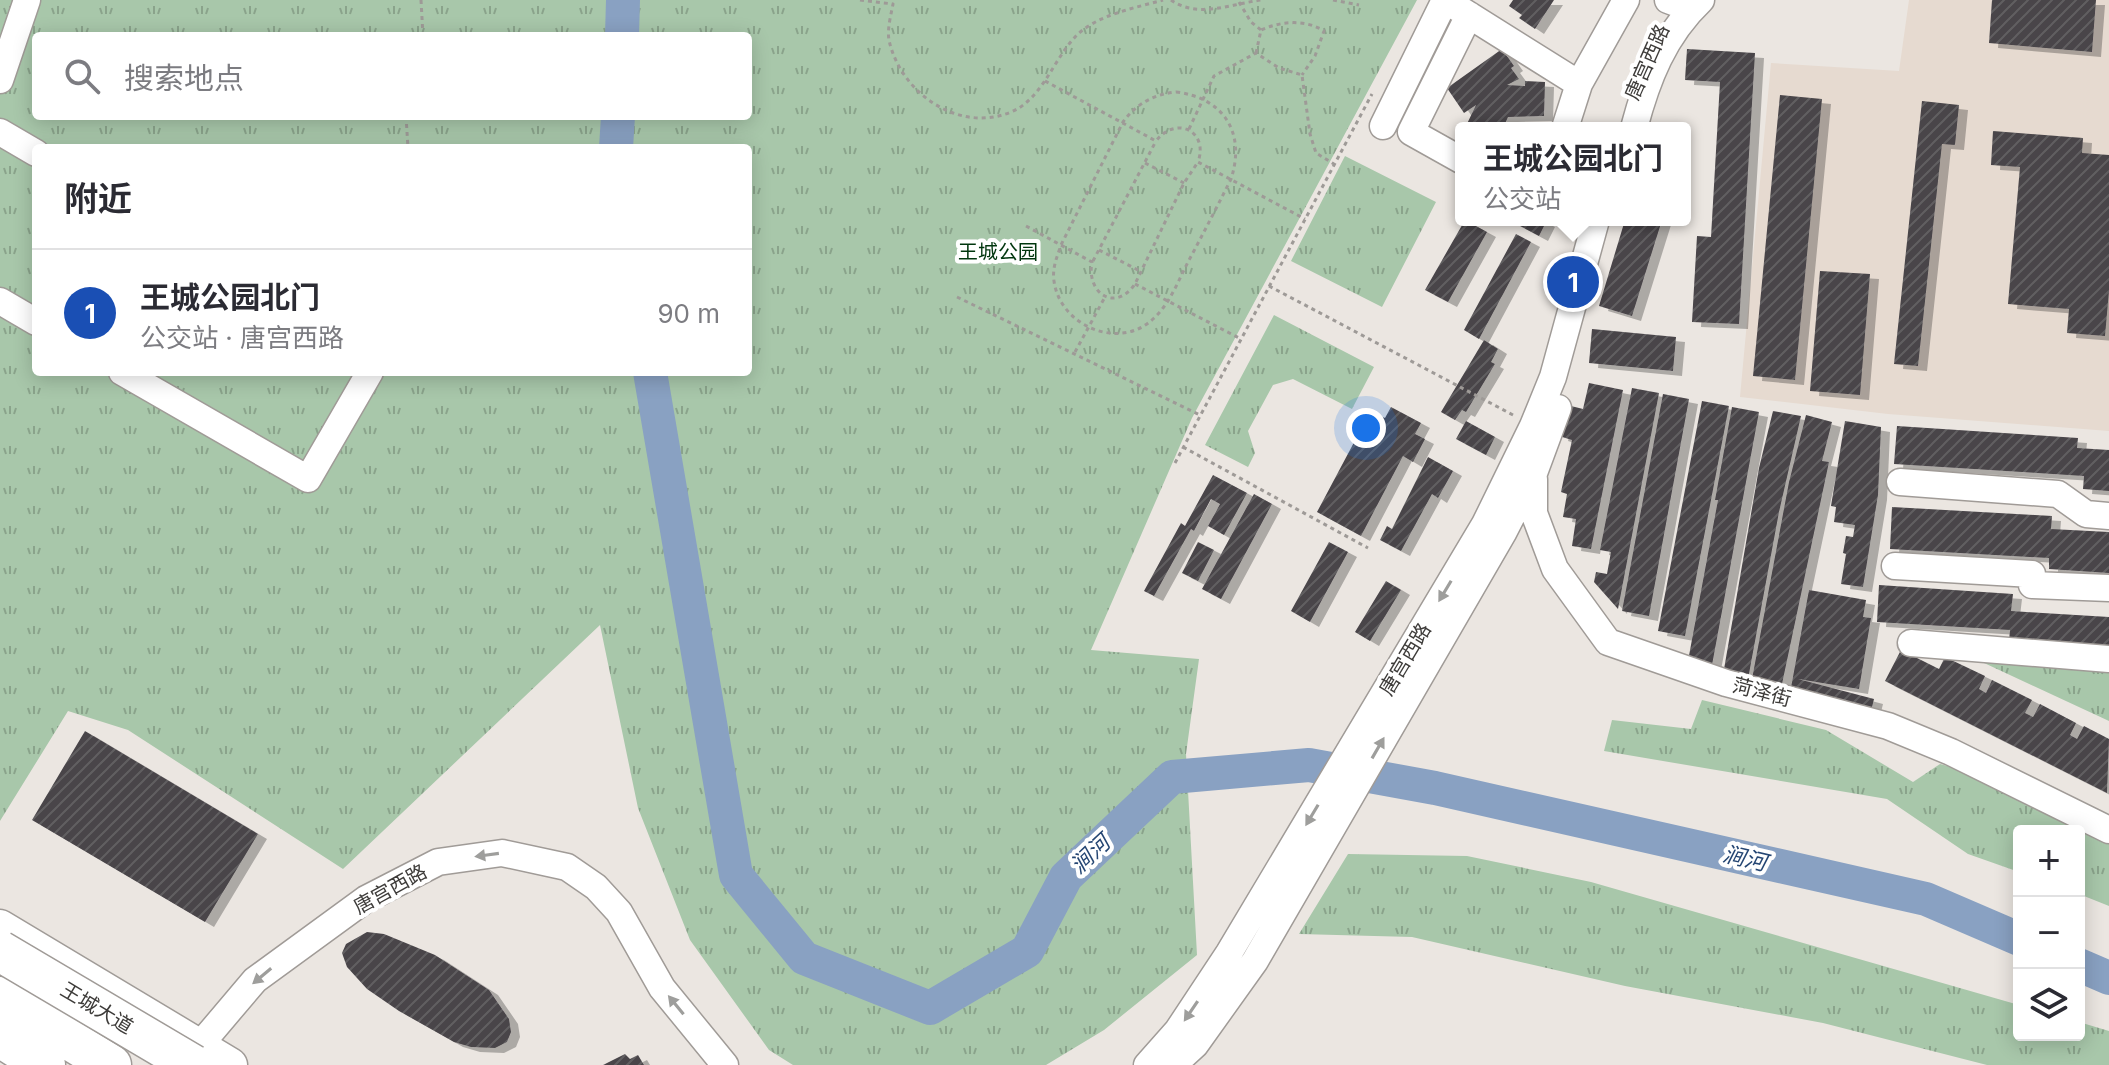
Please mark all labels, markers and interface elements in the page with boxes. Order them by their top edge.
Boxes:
street label: 唐宫西路 [1620,21,1674,103]
search box [32,32,752,120]
icon: search [60,54,104,98]
text: 搜索地点 [124,60,244,96]
popup [1455,122,1691,226]
text: 王城公园北门 [1483,140,1663,176]
text: 附近 [64,178,132,219]
text: 公交站 [1483,183,1561,214]
park label: 王城公园 [958,240,1038,264]
pin: 1 [1547,252,1599,312]
text: 王城公园北门 [140,279,320,315]
text: 1 [84,298,96,329]
text: 90 m [657,298,720,329]
text: 公交站 · 唐宫西路 [140,322,344,353]
your location [1346,408,1386,448]
one-way arrow [1438,580,1452,603]
street label: 唐宫西路 [1374,619,1436,699]
street label: 菏泽街 [1730,673,1794,711]
one-way arrow [1371,737,1385,759]
one-way arrow [1305,804,1319,826]
map controls [2013,825,2085,1041]
button: + [2013,825,2085,897]
water label: 涧河 [1065,827,1118,879]
water label: 涧河 [1721,840,1773,877]
one-way arrow [474,849,499,862]
street label: 唐宫西路 [349,859,431,919]
button: − [2013,897,2085,969]
one-way arrow [252,967,272,984]
button: layers [2013,969,2085,1041]
street label: 王城大道 [57,977,137,1039]
one-way arrow [668,995,685,1015]
one-way arrow [1184,1000,1199,1022]

